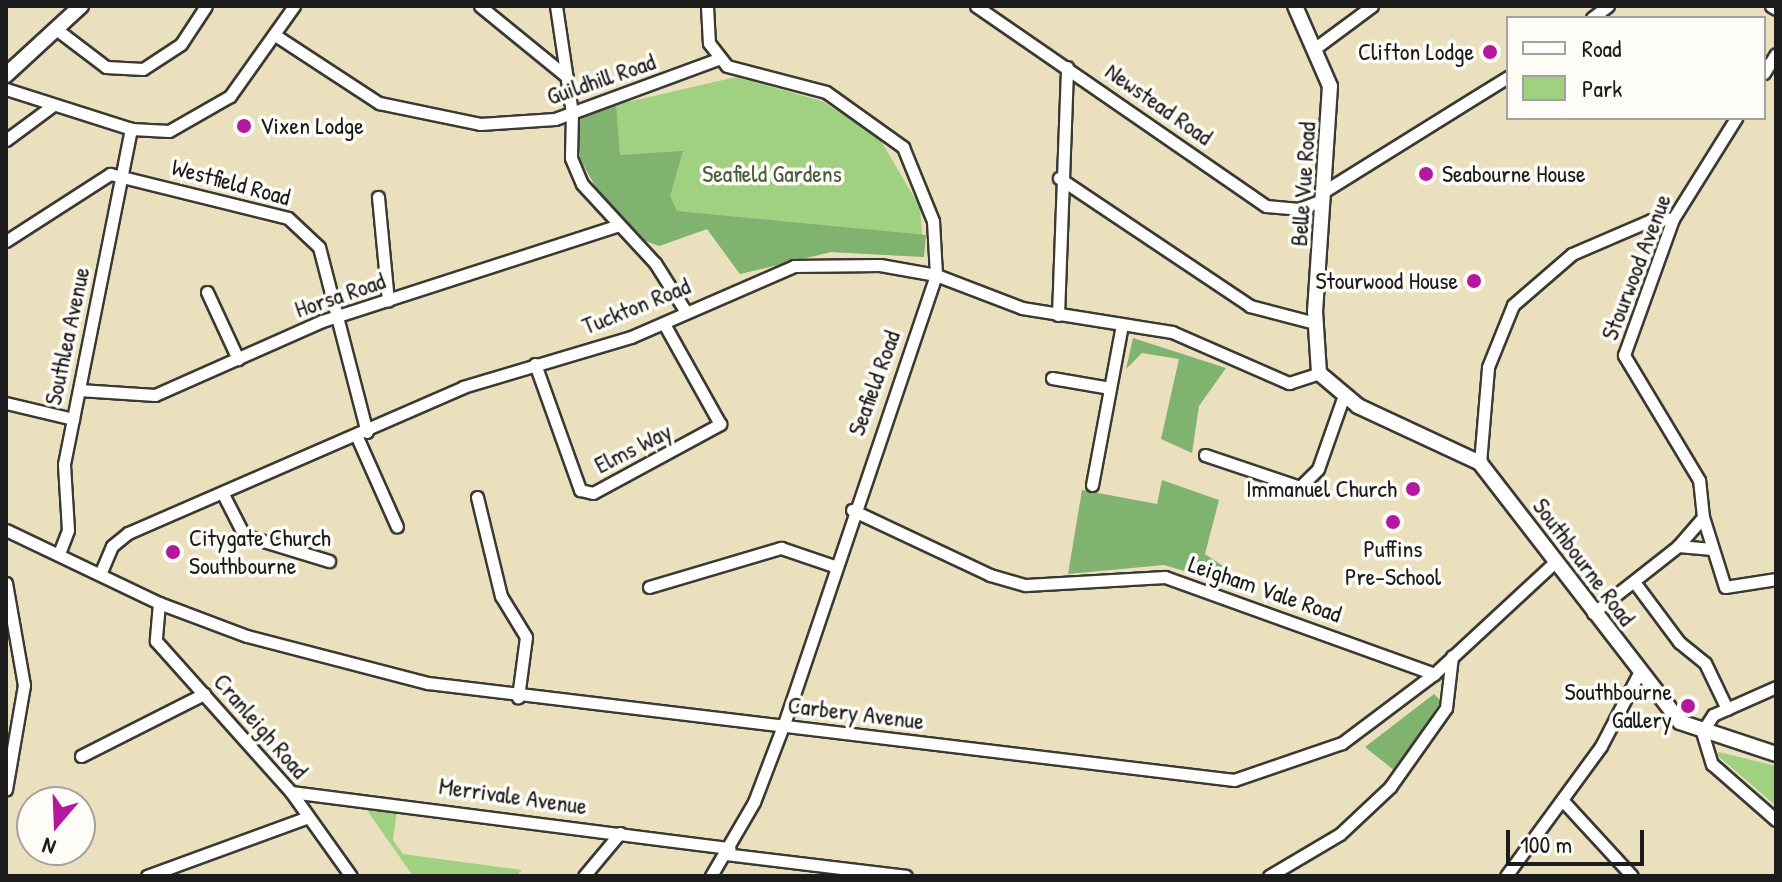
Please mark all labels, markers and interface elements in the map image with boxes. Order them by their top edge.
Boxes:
legend [1506,16,1766,120]
text: Road [1582,32,1621,64]
place label: Clifton Lodge [1358,38,1474,66]
marker: Clifton Lodge [1481,43,1499,61]
street label: Guildhill Road [543,47,659,111]
street label: Newstead Road [1100,57,1218,151]
text: Park [1582,72,1622,104]
place label: Vixen Lodge [260,112,364,140]
marker: Vixen Lodge [235,117,253,135]
street label: Belle Vue Road [1284,121,1322,247]
street label: Westfield Road [169,152,293,212]
park label: Seafield Gardens [702,160,842,188]
place label: Seabourne House [1442,160,1586,188]
marker: Seabourne House [1417,165,1435,183]
street label: Stourwood Avenue [1595,190,1677,344]
street label: Southlea Avenue [38,264,96,408]
street label: Horsa Road [291,266,389,324]
place label: Stourwood House [1316,267,1458,295]
street label: Tuckton Road [578,271,694,341]
marker: Stourwood House [1465,272,1483,290]
street label: Seafield Road [842,327,906,439]
street label: Elms Way [590,416,676,480]
place label: Immanuel Church [1246,475,1397,503]
marker: Immanuel Church [1404,480,1422,498]
street label: Southbourne Road [1527,493,1641,631]
marker: Puffins Pre-School [1384,513,1402,531]
place label: Citygate Church Southbourne [189,524,331,580]
place label: Puffins Pre-School [1345,535,1441,591]
marker: Citygate Church Southbourne [164,543,182,561]
street label: Leigham Vale Road [1185,549,1345,629]
street label: Cranleigh Road [208,668,314,784]
place label: Southbourne Gallery [1565,678,1672,734]
street label: Carbery Avenue [786,690,926,736]
marker: Southbourne Gallery [1679,697,1697,715]
street label: Merrivale Avenue [437,771,589,821]
north arrow [16,786,96,866]
scale bar [1510,814,1648,864]
text: 100 m [1520,828,1572,860]
text: N [38,831,59,863]

